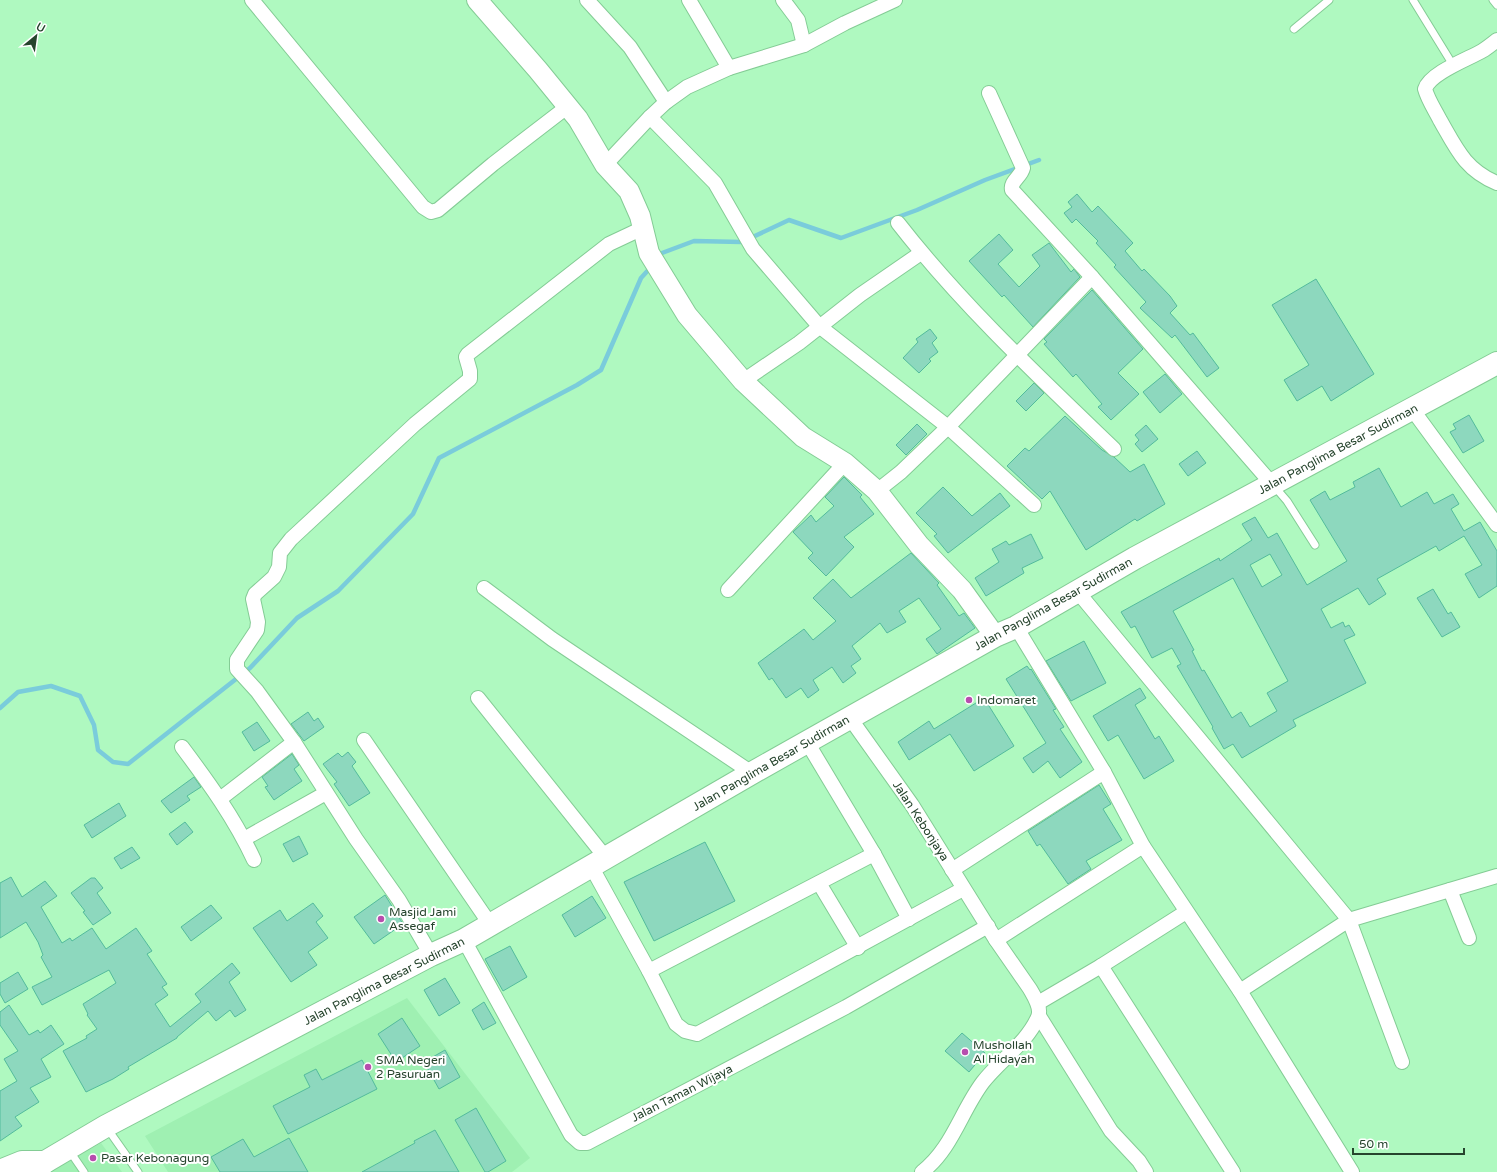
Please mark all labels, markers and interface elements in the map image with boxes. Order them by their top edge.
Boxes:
north arrow [16,16,56,56]
text: U [34,20,47,35]
street label: Jalan Panglima Besar Sudirman [1256,401,1420,497]
street label: Jalan Panglima Besar Sudirman [971,555,1135,653]
place label: Indomaret [977,693,1036,707]
marker: Indomaret [964,695,974,705]
street label: Jalan Panglima Besar Sudirman [690,712,852,814]
street label: Jalan Kebonjaya [890,778,952,864]
place label: Masjid Jami Assegaf [389,905,456,933]
marker: Masjid Jami Assegaf [376,914,386,924]
street label: Jalan Panglima Besar Sudirman [301,934,467,1028]
place label: Mushollah Al Hidayah [973,1038,1035,1066]
marker: Mushollah Al Hidayah [960,1047,970,1057]
place label: SMA Negeri 2 Pasuruan [376,1053,445,1081]
street label: Jalan Taman Wijaya [629,1061,735,1125]
marker: SMA Negeri 2 Pasuruan [363,1062,373,1072]
scale bar [1353,1130,1464,1156]
text: 50 m [1359,1137,1388,1151]
place label: Pasar Kebonagung [101,1151,209,1165]
marker: Pasar Kebonagung [88,1153,98,1163]

